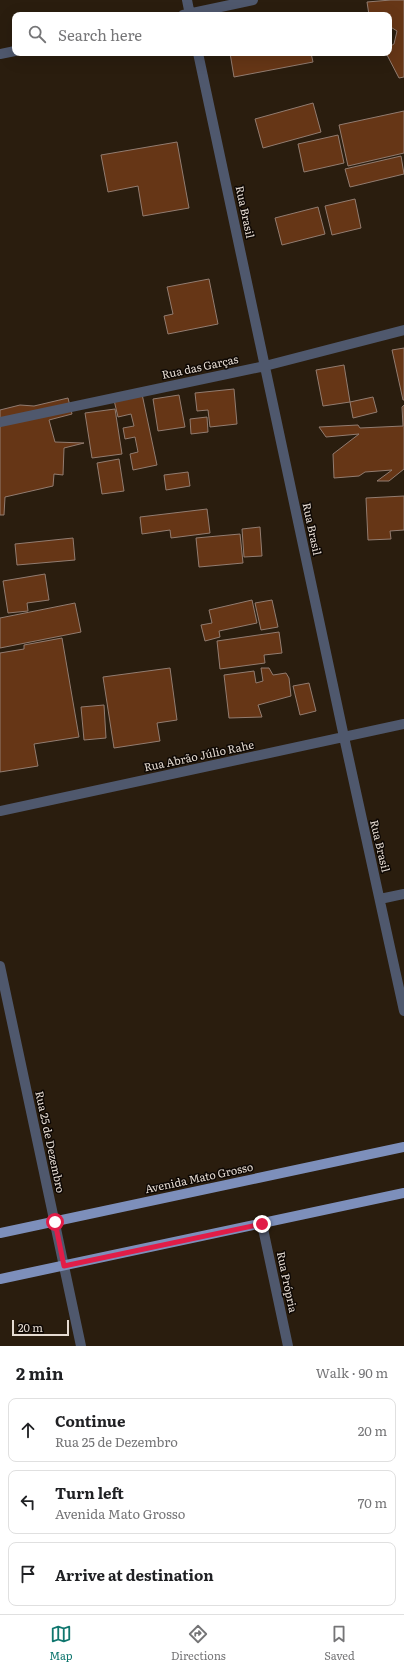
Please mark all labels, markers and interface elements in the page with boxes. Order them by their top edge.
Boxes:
search box [12,12,392,56]
icon: search [26,23,48,45]
text: Search here [58,23,142,46]
street label: Rua Brasil [233,184,259,240]
street label: Rua das Garças [160,350,240,382]
street label: Rua Brasil [300,501,326,557]
street label: Rua Abrão Júlio Rahe [142,735,256,775]
street label: Rua Brasil [367,818,395,874]
street label: Rua 25 de Dezembro [32,1089,70,1194]
street label: Avenida Mato Grosso [143,1158,254,1196]
route start [46,1213,64,1231]
route end [253,1215,271,1233]
street label: Rua Própria [274,1250,302,1314]
scale bar [12,1318,69,1337]
text: 20 m [18,1319,43,1335]
text: 2 min [16,1360,64,1385]
text: Walk · 90 m [316,1363,388,1382]
text: Continue [55,1409,125,1432]
icon: ahead [17,1419,39,1441]
text: 20 m [358,1421,387,1440]
text: Rua 25 de Dezembro [55,1432,178,1451]
text: Turn left [55,1481,124,1504]
icon: left [17,1491,39,1513]
text: 70 m [358,1493,387,1512]
text: Avenida Mato Grosso [55,1504,185,1523]
icon: arrive [17,1563,39,1585]
text: Arrive at destination [55,1563,214,1586]
tab: Map [49,1623,73,1663]
tab: Directions [171,1623,226,1663]
tab: Saved [324,1623,355,1663]

